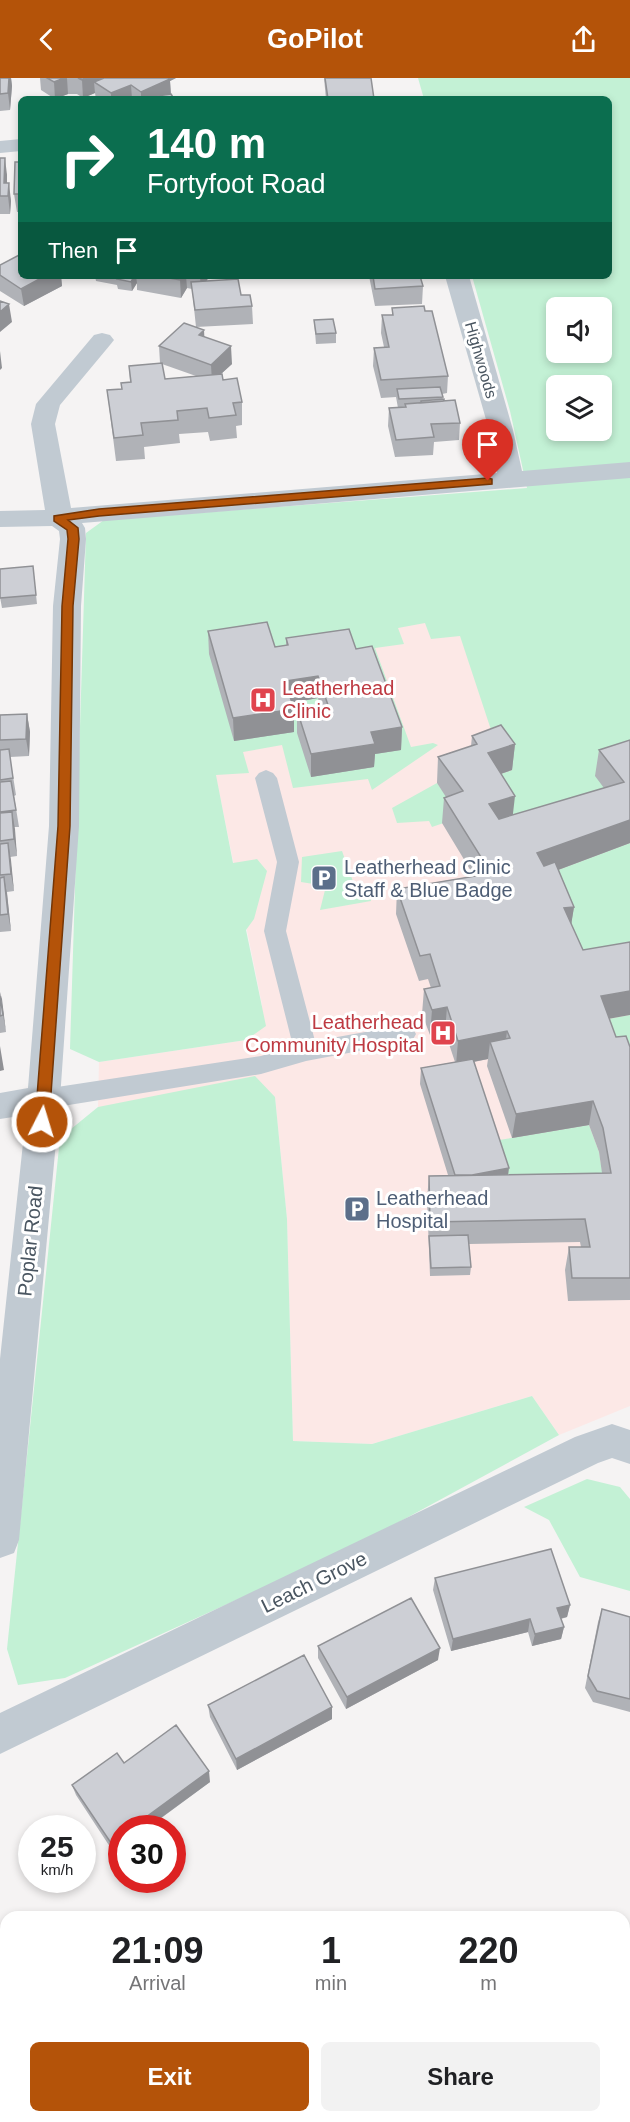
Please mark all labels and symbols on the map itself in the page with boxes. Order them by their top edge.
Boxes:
street label: Highwoods [462,320,500,400]
pin [462,419,513,481]
place label: Leatherhead Clinic [282,677,394,722]
hospital icon: Leatherhead Clinic [248,685,278,715]
place label: Leatherhead Clinic Staff & Blue Badge [344,856,513,901]
parking icon: Leatherhead Clinic Staff & Blue Badge [309,863,339,893]
place label: Leatherhead Community Hospital [245,1011,424,1056]
hospital icon: Leatherhead Community Hospital [428,1018,458,1048]
position arrow [10,1090,74,1154]
street label: Poplar Road [13,1185,47,1297]
place label: Leatherhead Hospital [376,1187,488,1232]
parking icon: Leatherhead Hospital [342,1194,372,1224]
street label: Leach Grove [258,1547,370,1617]
speed limit sign: 30 [108,1815,186,1893]

